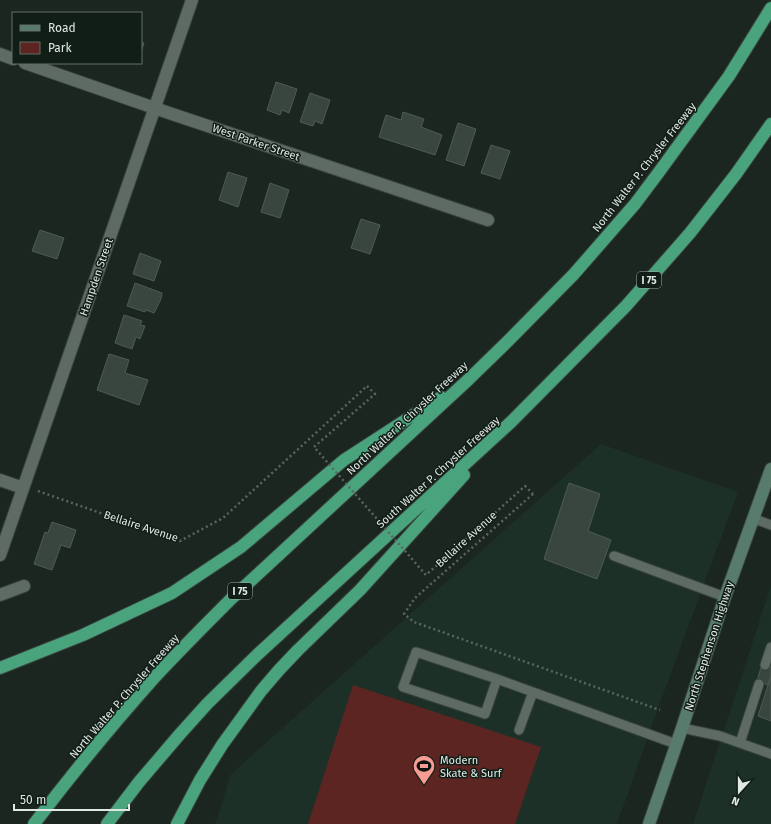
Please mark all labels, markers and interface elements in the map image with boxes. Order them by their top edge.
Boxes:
legend [12,12,142,64]
text: Road [48,21,76,35]
text: Park [48,41,72,55]
street label: North Walter P. Chrysler Freeway [590,100,699,235]
street label: West Parker Street [210,121,301,164]
street label: Hampden Street [77,237,116,318]
road number: I 75 [637,272,661,288]
street label: North Walter P. Chrysler Freeway [344,359,471,478]
street label: South Walter P. Chrysler Freeway [374,413,503,531]
street label: Bellaire Avenue [102,508,180,545]
street label: Bellaire Avenue [433,509,499,570]
street label: North Stephenson Highway [682,579,737,713]
road number: I 75 [228,583,252,599]
street label: North Walter P. Chrysler Freeway [67,631,182,761]
sports icon: Modern Skate & Surf [411,753,437,786]
place label: Modern Skate & Surf [440,754,503,780]
north arrow [719,772,759,812]
scale bar [14,786,129,812]
text: 50 m [20,793,46,807]
text: N [730,793,741,808]

